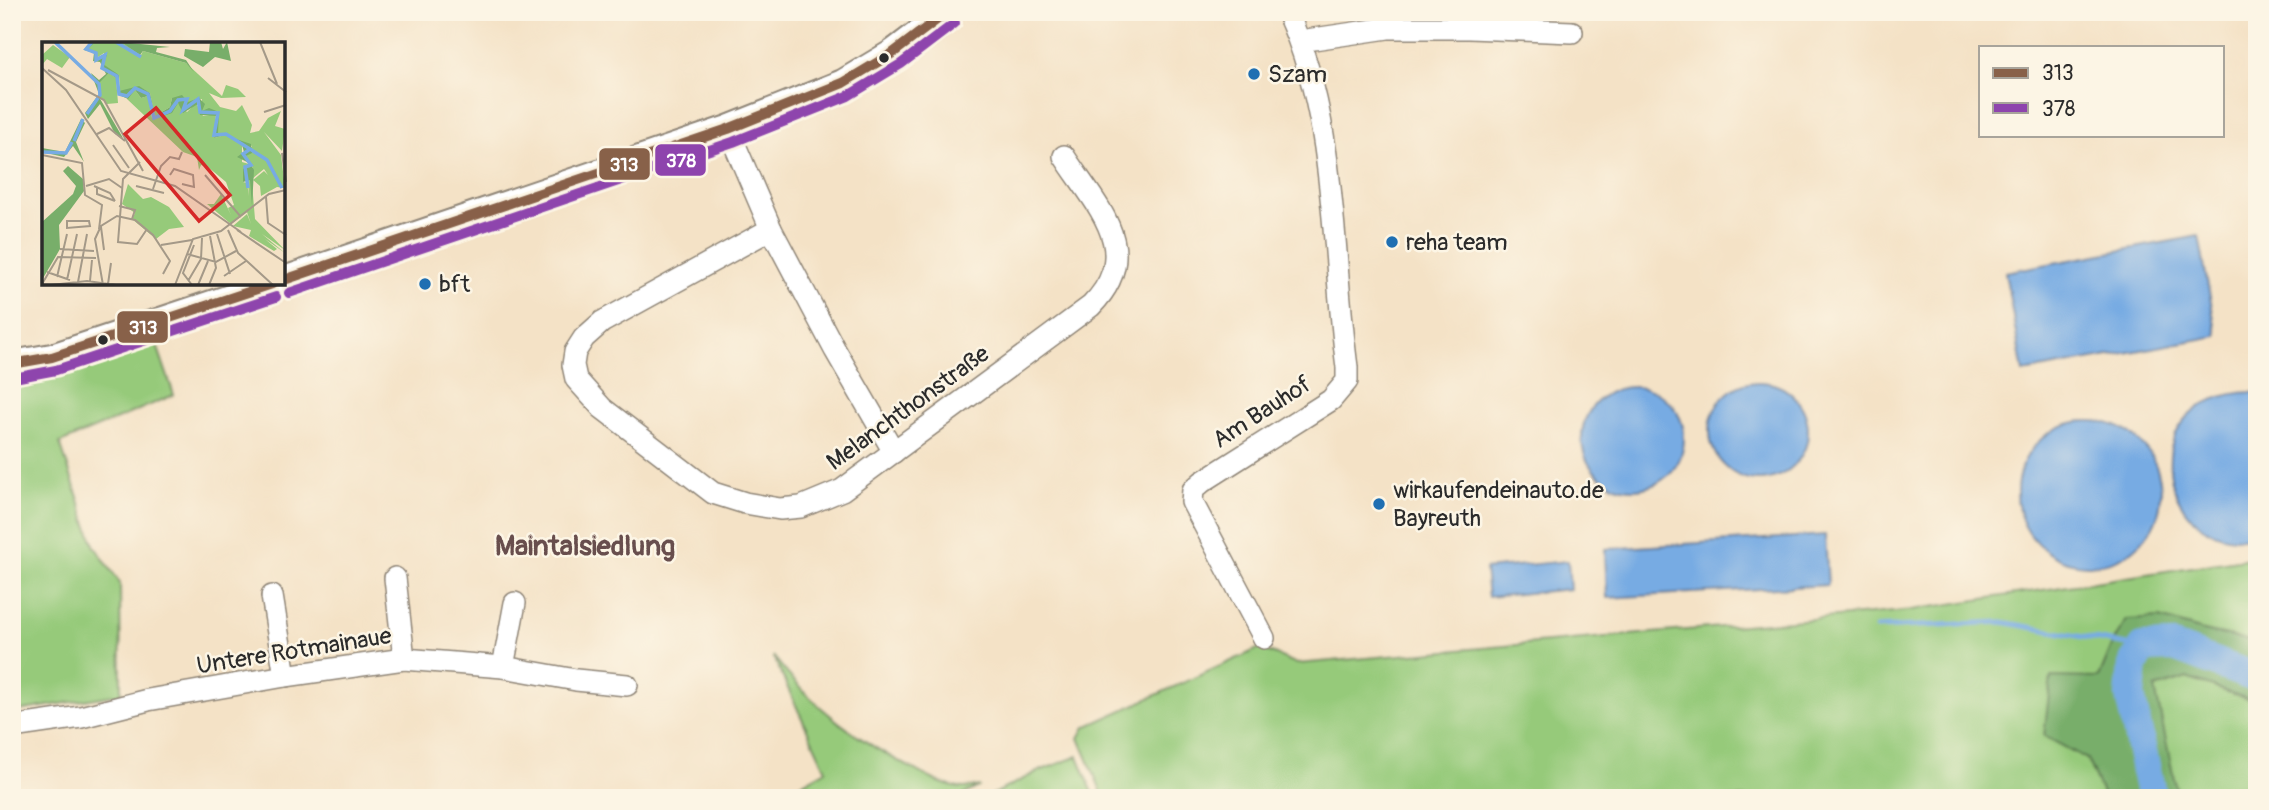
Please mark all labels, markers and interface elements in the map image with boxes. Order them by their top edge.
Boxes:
inset map [42,42,285,285]
legend [1979,46,2224,136]
unlabelled marker [877,51,891,65]
place label: Szam [1268,60,1327,89]
text: 313 [2042,60,2074,87]
marker: Szam [1246,66,1262,82]
text: 378 [2042,96,2075,123]
line badge: 378 [654,143,707,177]
line badge: 313 [598,147,651,181]
text: 378 [666,149,697,173]
text: 313 [610,153,638,177]
place label: reha team [1406,228,1508,257]
marker: reha team [1384,234,1400,250]
place label: bft [439,270,471,299]
marker: bft [417,276,433,292]
line badge: 313 [116,310,169,344]
text: 313 [129,316,157,340]
unlabelled marker [96,333,110,347]
street label: Melanchthonstraße [821,339,995,477]
street label: Am Bauhof [1207,369,1317,455]
place label: wirkaufendeinauto.de Bayreuth [1393,476,1604,533]
marker: wirkaufendeinauto.de Bayreuth [1371,496,1387,512]
district label: Maintalsiedlung [495,529,675,564]
street label: Untere Rotmainaue [194,621,394,681]

